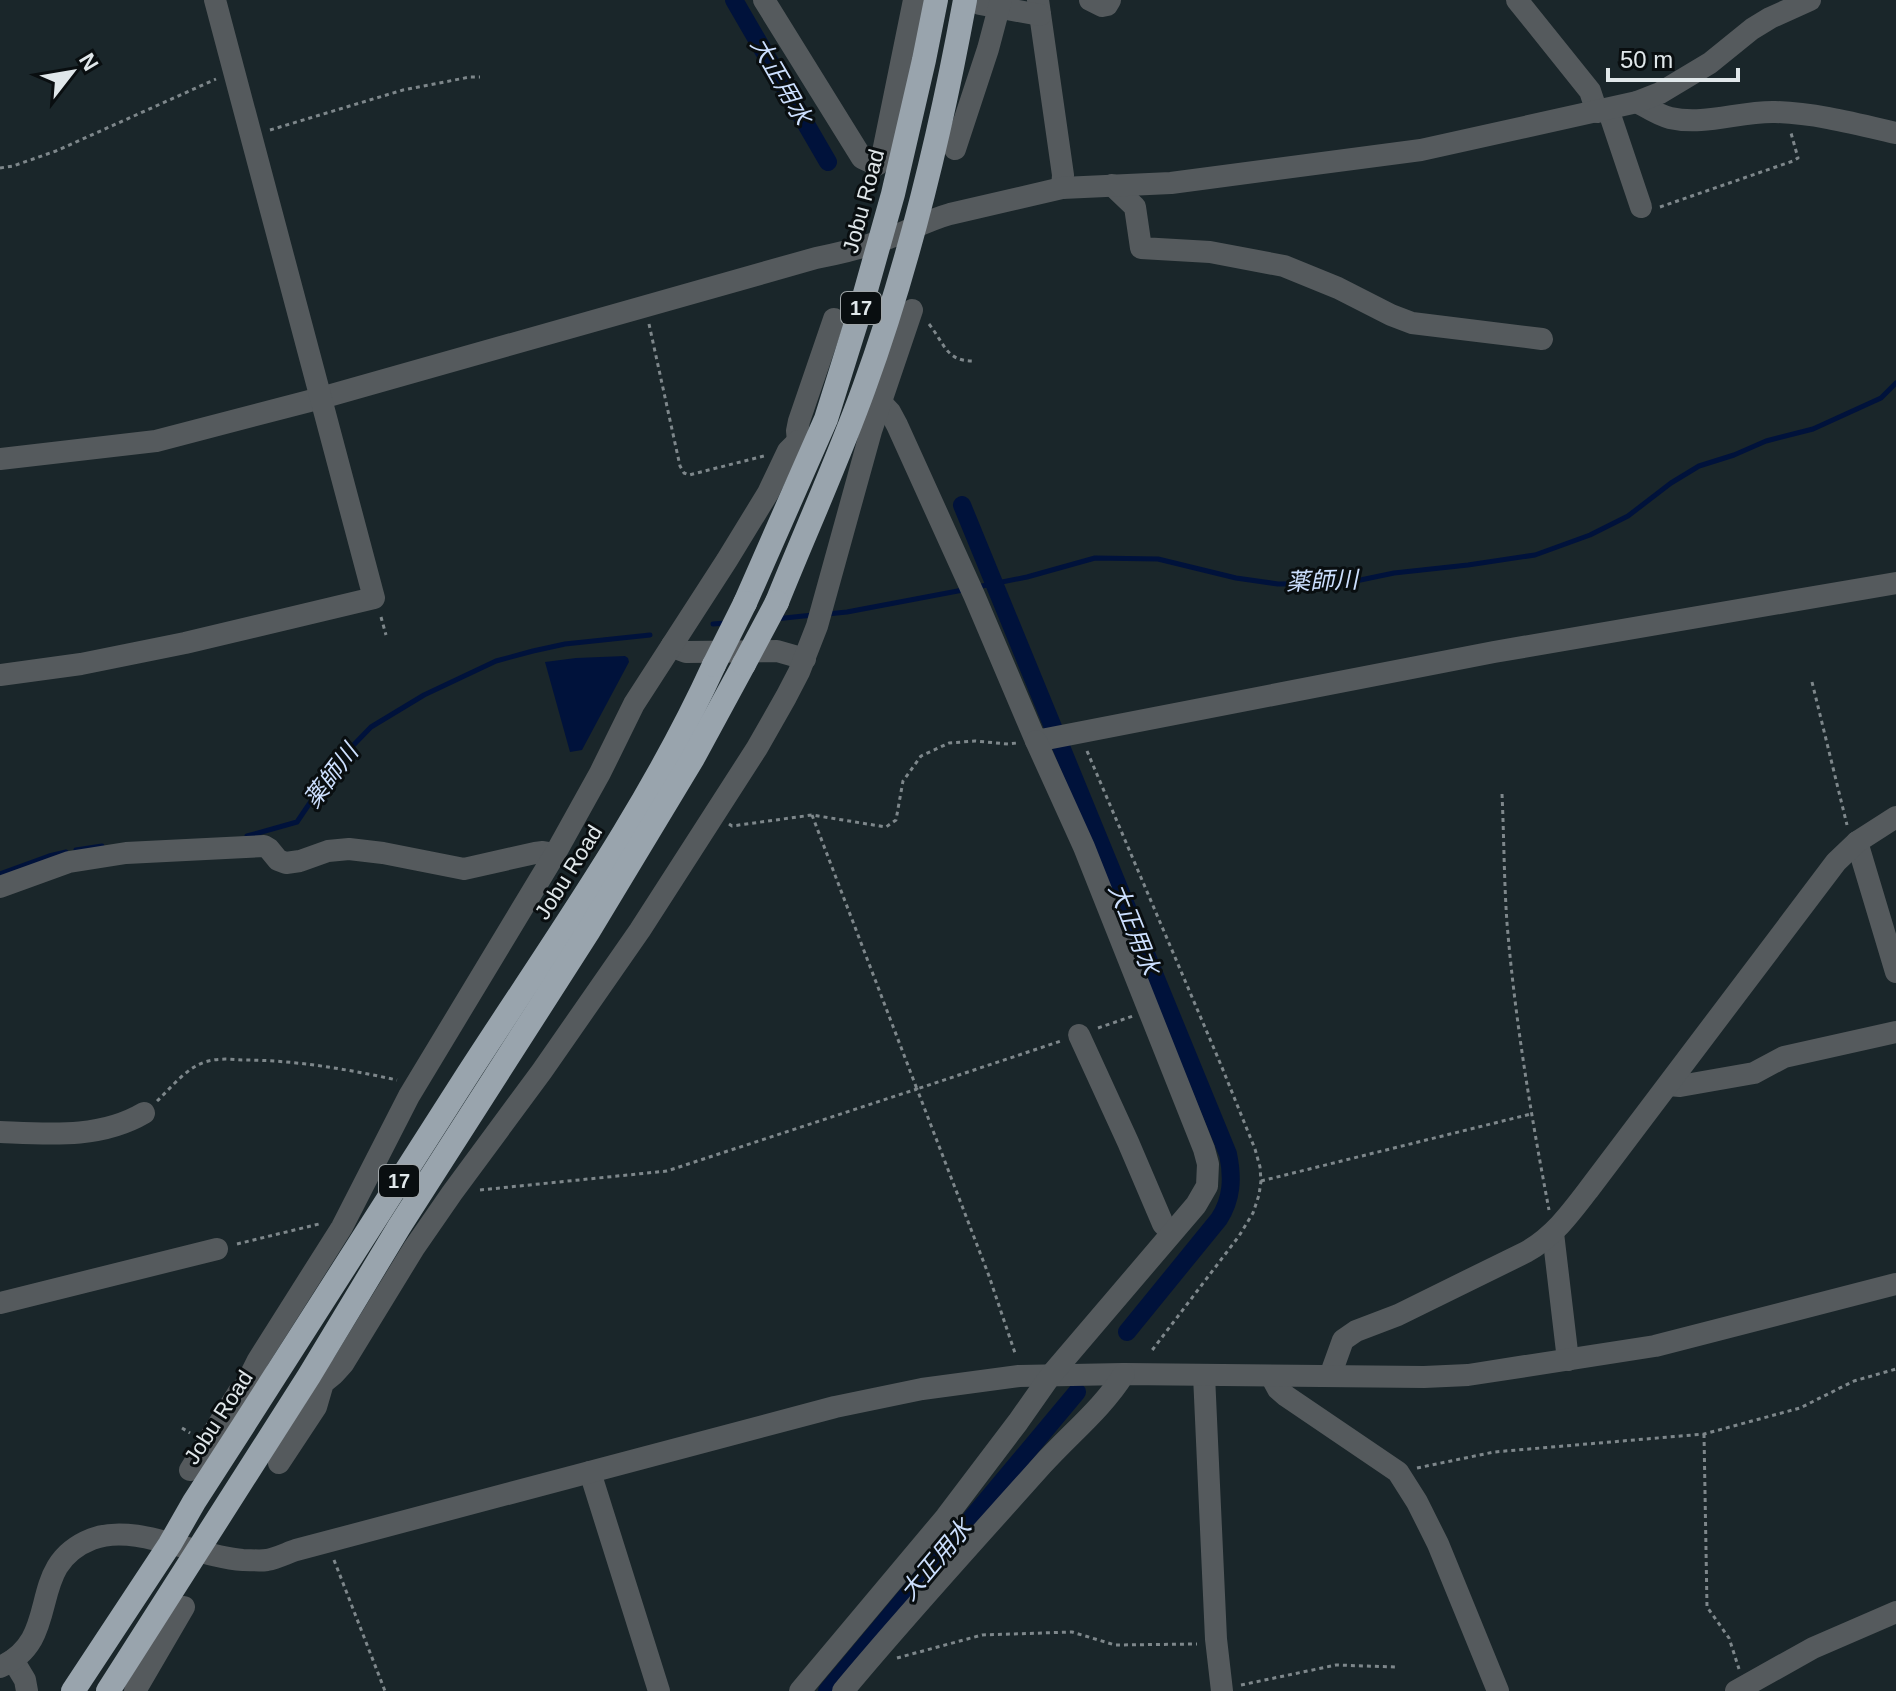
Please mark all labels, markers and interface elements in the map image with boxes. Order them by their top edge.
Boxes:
north arrow [32,32,112,112]
water label: 大正用水 [746,32,819,132]
scale bar [1608,32,1738,82]
text: 50 m [1620,46,1673,73]
text: N [74,49,104,75]
street label: Jobu Road [838,146,889,256]
road number: 17 [841,292,881,324]
water label: 薬師川 [1286,566,1361,595]
water label: 薬師川 [298,736,365,813]
street label: Jobu Road [530,821,607,924]
water label: 大正用水 [1104,879,1166,981]
road number: 17 [379,1165,419,1197]
street label: Jobu Road [179,1366,258,1469]
water label: 大正用水 [894,1512,979,1605]

